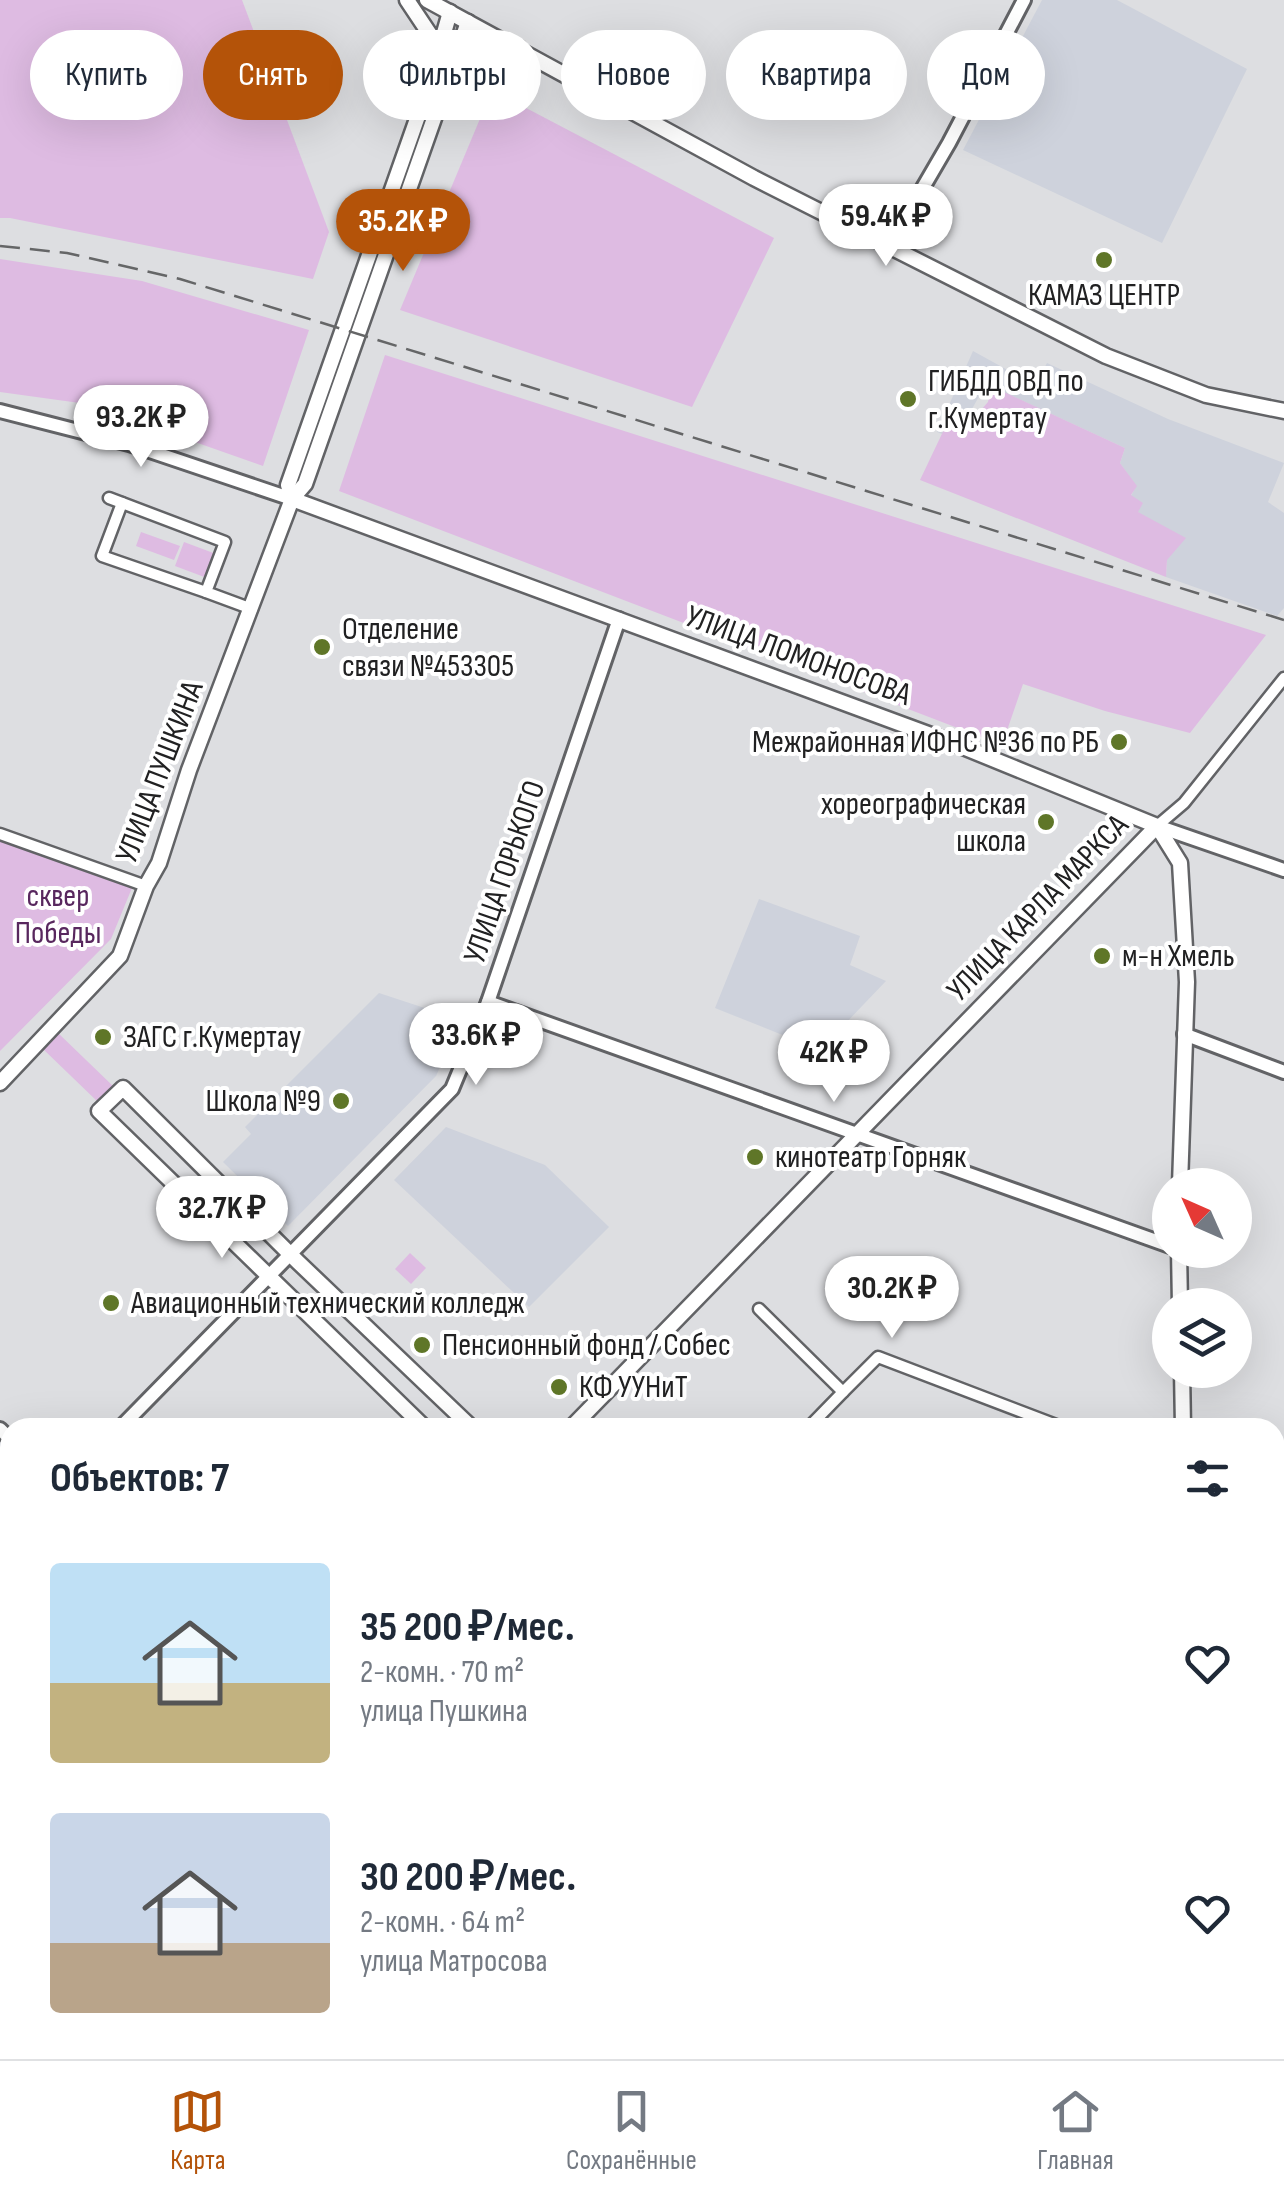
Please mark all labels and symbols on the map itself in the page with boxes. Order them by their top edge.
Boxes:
pin: 59.4K ₽ [794,184,978,269]
pin: 35.2K ₽ [311,189,495,274]
marker: КАМАЗ ЦЕНТР [1093,249,1115,271]
place label: КАМАЗ ЦЕНТР [1028,276,1180,315]
place label: ГИБДД ОВД по г.Кумертау [928,362,1084,438]
pin: 93.2K ₽ [49,385,233,470]
marker: ГИБДД ОВД по г.Кумертау [897,388,919,410]
street label: УЛИЦА ЛОМОНОСОВА [680,597,916,715]
place label: Отделение связи №453305 [342,610,514,686]
marker: Отделение связи №453305 [311,636,333,658]
street label: УЛИЦА ПУШКИНА [107,675,213,868]
place label: Межрайонная ИФНС №36 по РБ [752,723,1099,762]
marker: Межрайонная ИФНС №36 по РБ [1108,731,1130,753]
street label: УЛИЦА ГОРЬКОГО [456,776,554,968]
place label: хореографическая школа [821,785,1026,861]
street label: УЛИЦА КАРЛА МАРКСА [939,806,1137,1010]
marker: хореографическая школа [1035,811,1057,833]
park label: сквер Победы [15,877,101,953]
place label: м-н Хмель [1122,937,1235,976]
marker: м-н Хмель [1091,945,1113,967]
pin: 33.6K ₽ [384,1003,568,1088]
place label: ЗАГС г.Кумертау [123,1018,301,1057]
pin: 42K ₽ [764,1020,904,1105]
marker: ЗАГС г.Кумертау [92,1026,114,1048]
place label: Школа №9 [206,1082,321,1121]
marker: Школа №9 [330,1090,352,1112]
place label: кинотеатр Горняк [775,1138,967,1177]
marker: кинотеатр Горняк [744,1146,766,1168]
north arrow [1152,1168,1252,1268]
pin: 32.7K ₽ [130,1176,314,1261]
pin: 30.2K ₽ [800,1256,984,1341]
place label: Авиационный технический колледж [130,1284,525,1323]
marker: Авиационный технический колледж [100,1292,122,1314]
place label: Пенсионный фонд / Собес [442,1326,731,1365]
marker: Пенсионный фонд / Собес [411,1334,433,1356]
place label: КФ УУНиТ [579,1368,688,1407]
marker: КФ УУНиТ [548,1376,570,1398]

